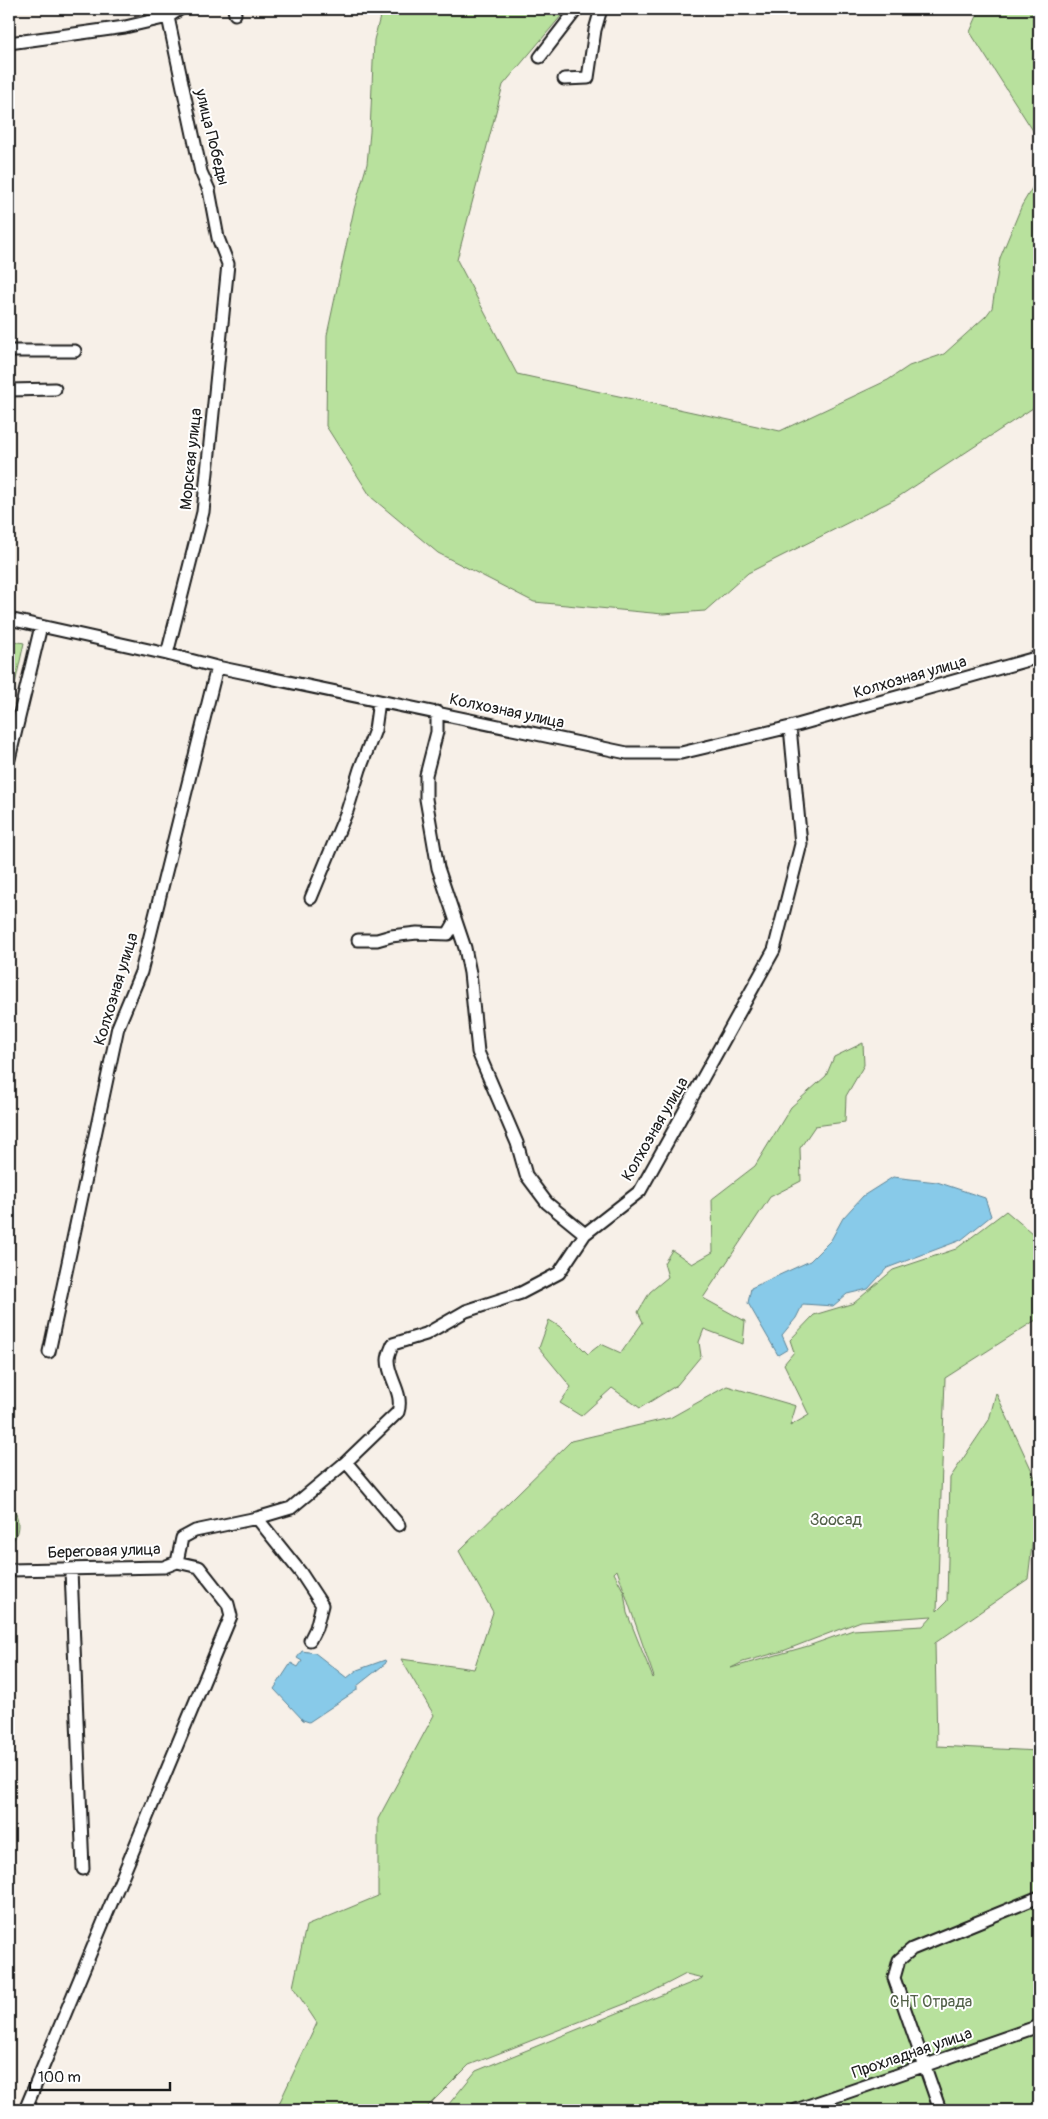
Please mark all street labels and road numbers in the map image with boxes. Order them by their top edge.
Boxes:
street label: улица Победы [190,86,234,187]
street label: Морская улица [176,407,206,511]
street label: Колхозная улица [851,651,969,703]
street label: Колхозная улица [448,689,566,733]
street label: Колхозная улица [89,930,143,1048]
street label: Колхозная улица [617,1073,693,1185]
street label: Береговая улица [47,1539,161,1563]
street label: Прохладная улица [849,2023,975,2083]

